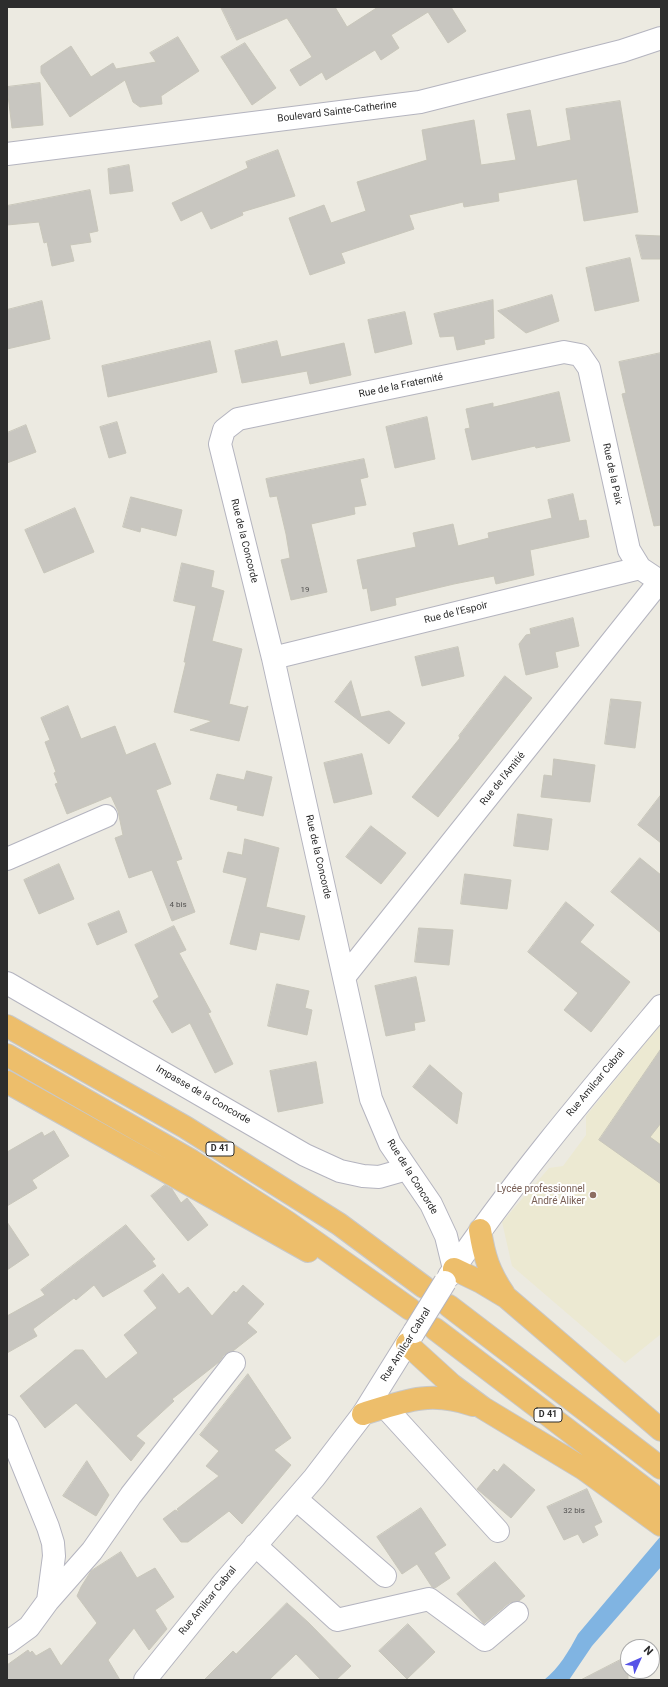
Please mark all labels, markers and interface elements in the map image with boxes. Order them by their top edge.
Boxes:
street label: Boulevard Sainte-Catherine [277,99,397,125]
street label: Rue de la Fraternité [358,371,444,401]
street label: Rue de la Paix [600,442,624,506]
street label: Rue de la Concorde [228,498,260,584]
house number: 19 [301,585,309,595]
street label: Rue de l'Espoir [423,599,489,627]
street label: Rue de l'Amitié [478,750,528,808]
street label: Rue de la Concorde [302,814,334,900]
house number: 4 bis [169,900,187,910]
street label: Rue Amilcar Cabral [564,1047,628,1119]
street label: Impasse de la Concorde [154,1063,252,1127]
street label: Rue de la Concorde [384,1137,440,1217]
road number: D 41 [206,1142,234,1156]
place label: Lycée professionnel André Aliker [497,1183,585,1206]
marker: Lycée professionnel André Aliker [588,1190,598,1200]
street label: Rue Amilcar Cabral [378,1306,434,1384]
road number: D 41 [534,1408,562,1422]
house number: 32 bis [563,1506,585,1516]
street label: Rue Amilcar Cabral [177,1564,239,1638]
north arrow [620,1639,660,1679]
text: N [641,1644,655,1658]

